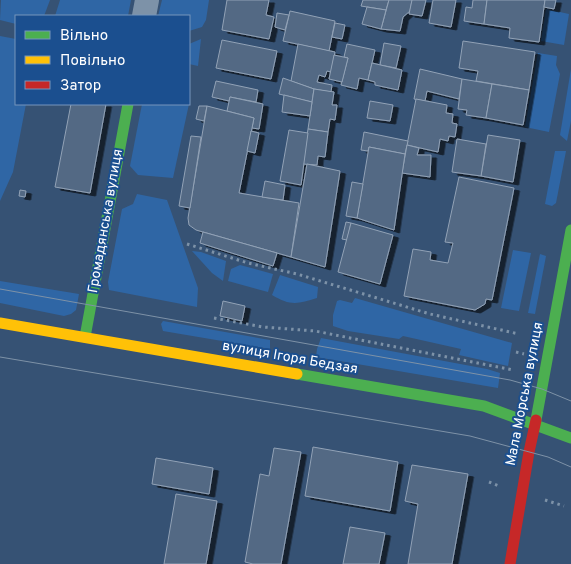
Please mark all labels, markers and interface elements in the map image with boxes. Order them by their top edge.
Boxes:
legend [15,15,190,105]
text: Вільно [60,27,108,46]
text: Повільно [60,52,125,71]
text: Затор [60,77,101,96]
street label: Громадянська вулиця [85,148,127,294]
street label: Мала Морська вулиця [503,321,547,467]
street label: вулиця Ігоря Бедзая [221,338,359,378]

